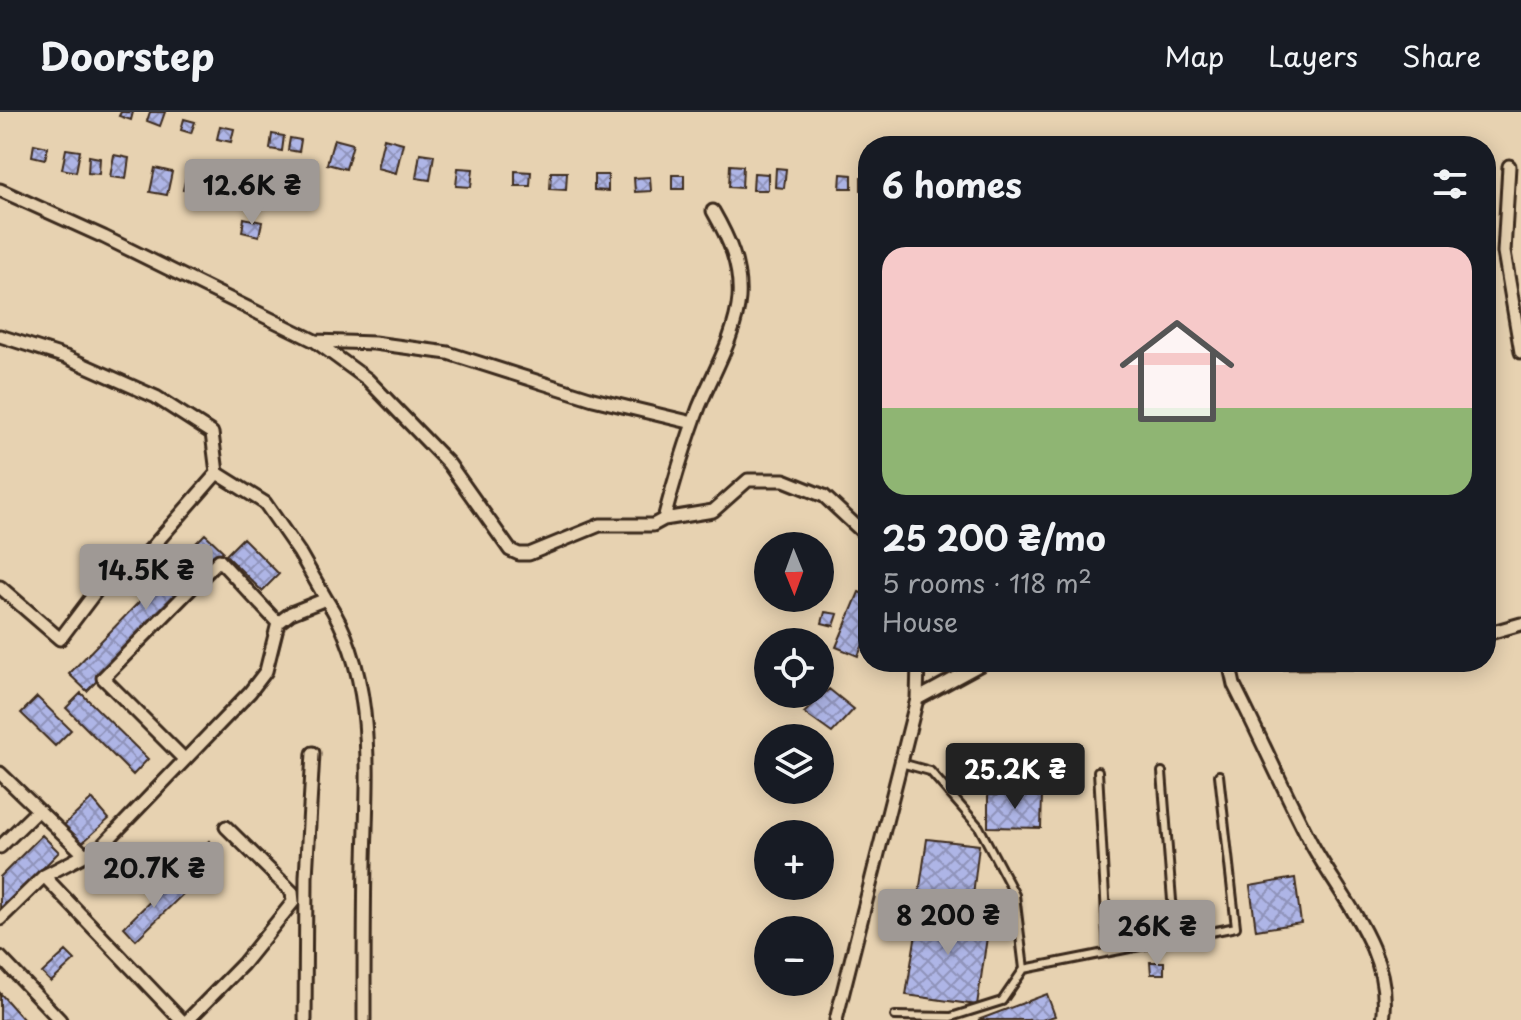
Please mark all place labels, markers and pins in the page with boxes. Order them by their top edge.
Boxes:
pin: 12.6K ₴ [178,159,326,227]
pin: 14.5K ₴ [72,544,220,612]
pin: 25.2K ₴ [941,743,1089,811]
pin: 20.7K ₴ [80,842,228,910]
pin: 8 200 ₴ [874,889,1022,957]
pin: 26K ₴ [1101,900,1213,968]

